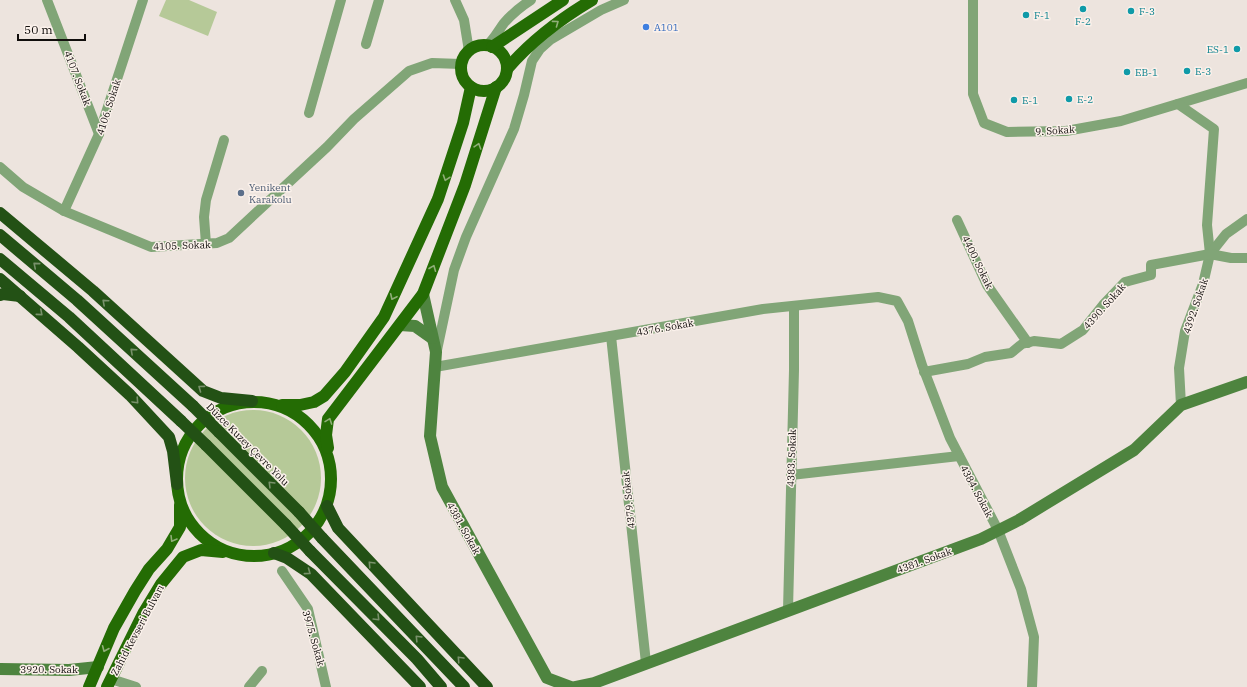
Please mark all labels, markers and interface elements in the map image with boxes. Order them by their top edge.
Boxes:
marker: F-2 [1078,4,1088,14]
place label: F-3 [1139,5,1155,18]
marker: F-3 [1126,6,1136,16]
place label: F-1 [1034,9,1050,22]
marker: F-1 [1021,10,1031,20]
place label: F-2 [1075,15,1091,28]
scale bar [18,16,85,42]
one-way arrow [551,21,558,28]
place label: A101 [654,21,679,34]
text: 50 m [24,22,53,37]
marker: A101 [641,22,651,32]
place label: ES-1 [1207,43,1229,56]
marker: ES-1 [1232,44,1242,54]
street label: 4107. Sokak [61,49,94,108]
place label: E-3 [1195,65,1211,78]
place label: EB-1 [1135,66,1158,79]
marker: E-3 [1182,66,1192,76]
marker: EB-1 [1122,67,1132,77]
street label: 4106. Sokak [93,78,124,137]
place label: E-2 [1077,93,1093,106]
place label: E-1 [1022,94,1038,107]
marker: E-2 [1064,94,1074,104]
marker: E-1 [1009,95,1019,105]
street label: 9. Sokak [1035,123,1075,138]
one-way arrow [473,142,482,149]
one-way arrow [442,175,450,182]
place label: Yenikent Karakolu [249,181,292,206]
marker: Yenikent Karakolu [236,188,246,198]
street label: 4400. Sokak [959,233,996,291]
street label: 4105. Sokak [153,238,211,253]
one-way arrow [33,263,40,270]
one-way arrow [428,264,436,271]
street label: 4392. Sokak [1180,277,1211,336]
street label: 4390. Sokak [1080,280,1129,332]
one-way arrow [390,293,398,301]
one-way arrow [102,299,109,306]
one-way arrow [36,309,43,316]
street label: 4376. Sokak [636,316,695,339]
one-way arrow [130,349,138,356]
one-way arrow [199,386,206,393]
one-way arrow [131,397,138,404]
street label: Düzce Kuzey Çevre Yolu [204,400,292,488]
one-way arrow [325,417,333,424]
street label: 4383. Sokak [784,429,799,487]
street label: 4384. Sokak [957,463,996,520]
street label: 4379. Sokak [619,470,638,529]
one-way arrow [268,481,276,489]
street label: 4381. Sokak [444,500,483,557]
one-way arrow [170,535,177,542]
street label: 4381. Sokak [895,544,954,576]
one-way arrow [368,561,376,569]
one-way arrow [303,567,310,574]
street label: Zahid Kevseri Bulvarı [108,582,167,678]
street label: 3975. Sokak [299,609,328,668]
one-way arrow [372,613,380,621]
one-way arrow [415,635,423,643]
one-way arrow [102,646,110,653]
one-way arrow [458,656,465,664]
street label: 3920. Sokak [20,663,78,676]

